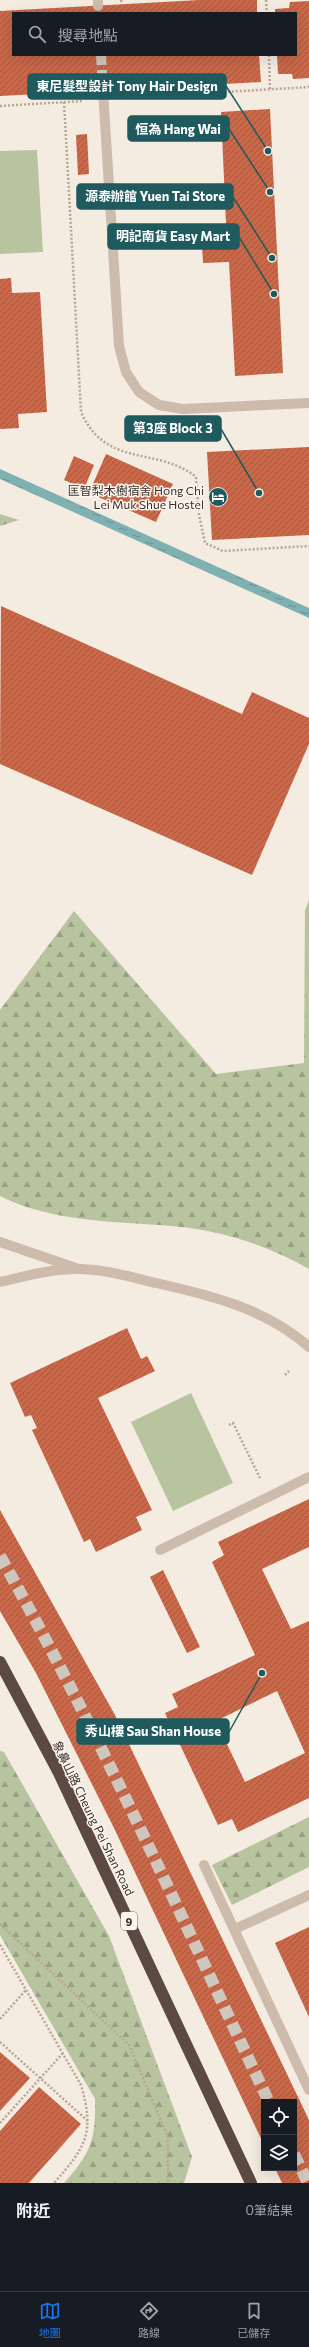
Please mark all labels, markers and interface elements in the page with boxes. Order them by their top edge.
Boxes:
search box [12,12,297,56]
icon: search [26,23,48,45]
text: 搜尋地點 [58,26,118,44]
callout: 東尼髮型設計 Tony Hair Design [28,74,226,99]
text: 東尼髮型設計 Tony Hair Design [36,78,218,94]
callout: 恒為 Hang Wai [128,116,229,141]
text: 恒為 Hang Wai [135,121,221,137]
callout: 源泰辦館 Yuen Tai Store [77,184,233,209]
text: 源泰辦館 Yuen Tai Store [85,188,225,204]
callout: 明記南貨 Easy Mart [108,224,239,249]
text: 明記南貨 Easy Mart [116,228,231,244]
callout: 第3座 Block 3 [125,416,221,441]
text: 第3座 Block 3 [133,420,213,436]
place label: 匡智梨木樹宿舍 Hong Chi Lei Muk Shue Hostel [68,483,204,511]
hotel icon: 匡智梨木樹宿舍 Hong Chi Lei Muk Shue Hostel [207,486,229,508]
callout: 秀山樓 Sau Shan House [77,1719,229,1744]
text: 秀山樓 Sau Shan House [85,1723,221,1739]
street label: 象鼻山路 Cheung Pei Shan Road [50,1738,138,1898]
road number: 9 [121,1912,137,1930]
map controls [261,2099,297,2171]
button: locate [261,2099,297,2135]
button: layers [261,2135,297,2171]
text: 附近 [16,2200,50,2221]
text: 0筆結果 [246,2202,293,2218]
tab: 地圖 [39,2300,61,2340]
tab: 路線 [138,2300,160,2340]
tab: 已儲存 [237,2300,270,2340]

